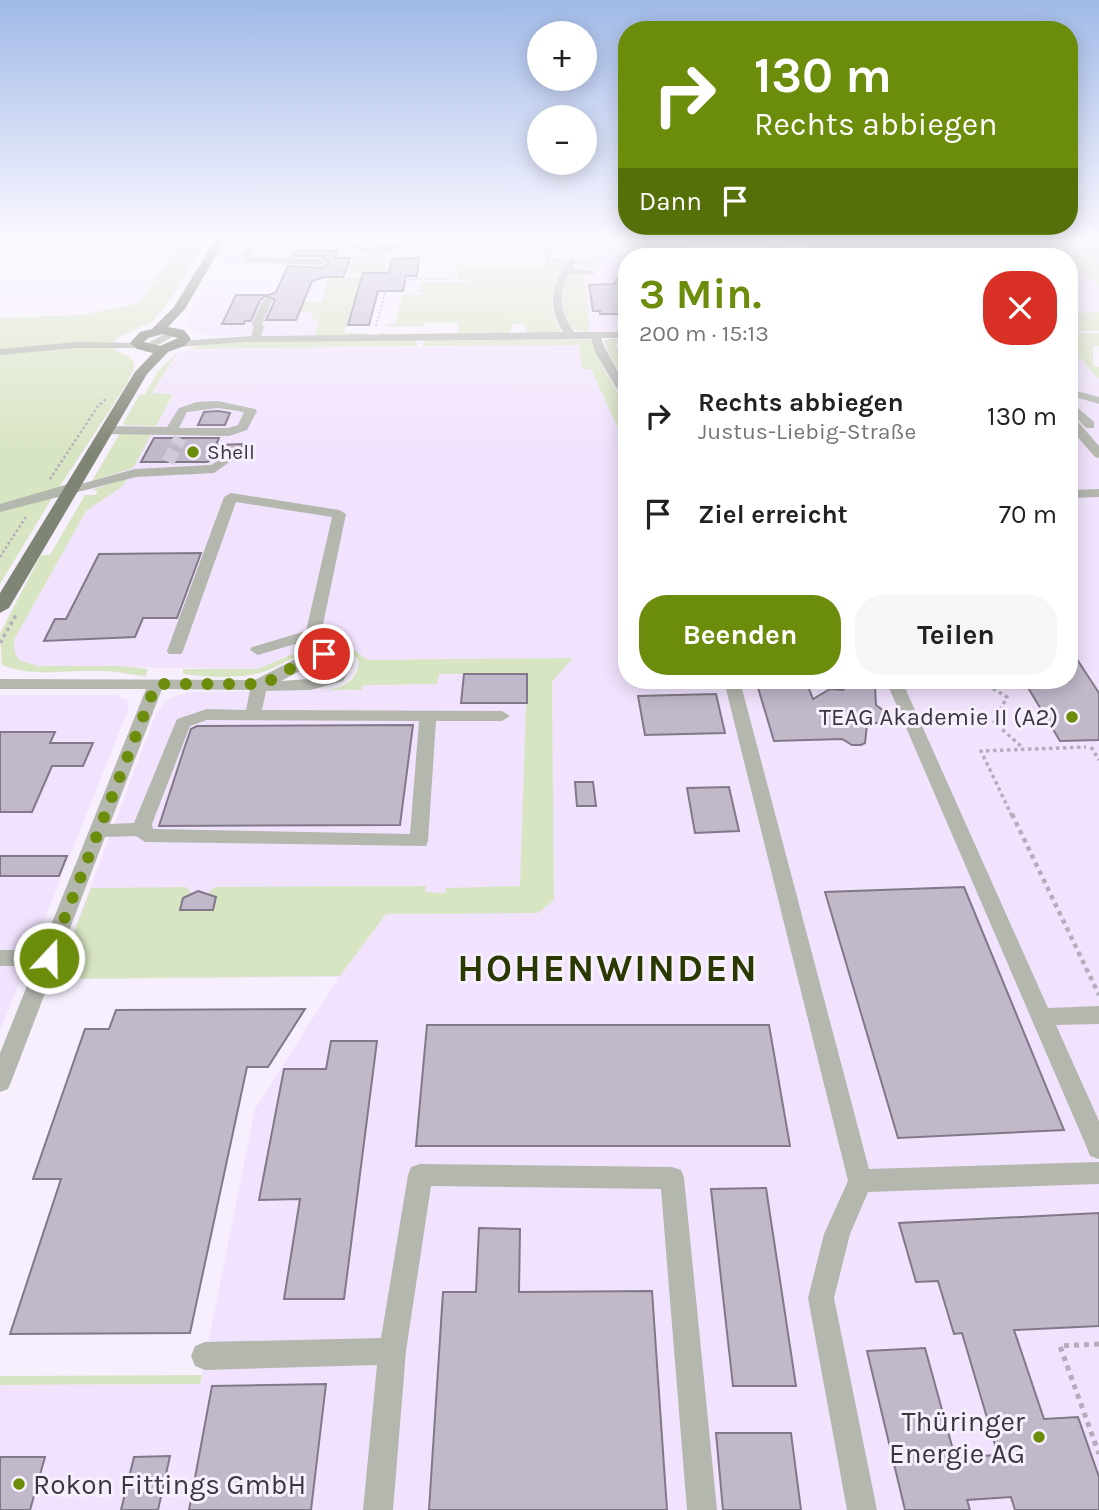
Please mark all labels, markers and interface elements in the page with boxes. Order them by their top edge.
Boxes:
map controls [527,21,597,175]
button: + [527,21,597,91]
text: 130 m [754,47,892,104]
icon: right [639,49,730,140]
button: − [527,105,597,175]
text: Rechts abbiegen [754,106,998,143]
icon: arrive [716,182,754,220]
text: Dann [639,186,702,217]
text: 3 Min. [639,269,761,319]
button: close [983,271,1057,345]
text: 200 m · 15:13 [639,320,769,347]
text: Rechts abbiegen [698,387,904,418]
icon: right [639,397,677,435]
text: 130 m [987,401,1057,432]
text: Justus-Liebig-Straße [698,418,916,445]
place label: Shell [207,440,255,464]
marker: Shell [185,444,201,460]
icon: arrive [639,495,677,533]
text: Ziel erreicht [698,499,848,530]
text: 70 m [999,499,1057,530]
button: Beenden [639,595,841,675]
button: Teilen [855,595,1057,675]
pin [294,624,354,684]
icon: arrive [305,635,343,673]
place label: TEAG Akademie II (A2) [819,703,1058,731]
marker: TEAG Akademie II (A2) [1064,709,1080,725]
position arrow [12.0,921,86.0,995]
district label: HOHENWINDEN [457,946,759,991]
place label: Thüringer Energie AG [889,1405,1026,1470]
marker: Thüringer Energie AG [1031,1429,1047,1445]
place label: Rokon Fittings GmbH [33,1468,306,1501]
marker: Rokon Fittings GmbH [11,1476,27,1492]

